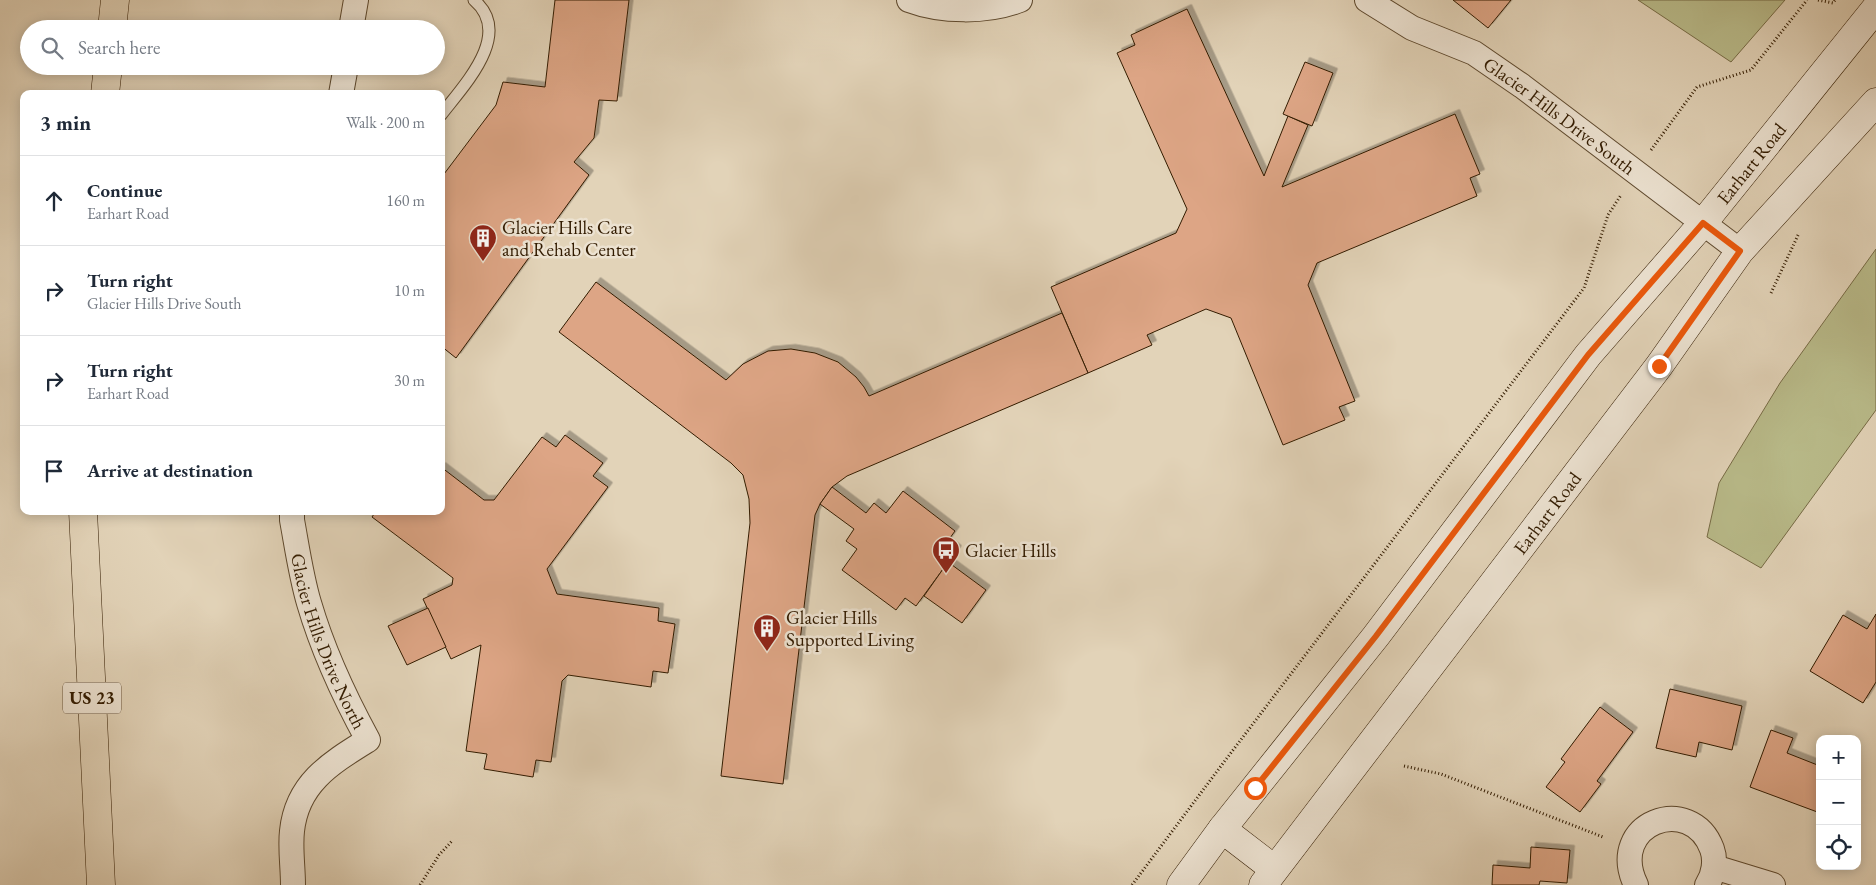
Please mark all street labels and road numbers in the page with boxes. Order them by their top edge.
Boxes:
street label: Glacier Hills Drive South [1478,51,1641,181]
street label: Earhart Road [1711,117,1792,209]
street label: Earhart Road [1508,467,1587,560]
street label: Glacier Hills Drive North [285,551,372,734]
road number: US 23 [63,682,121,714]

